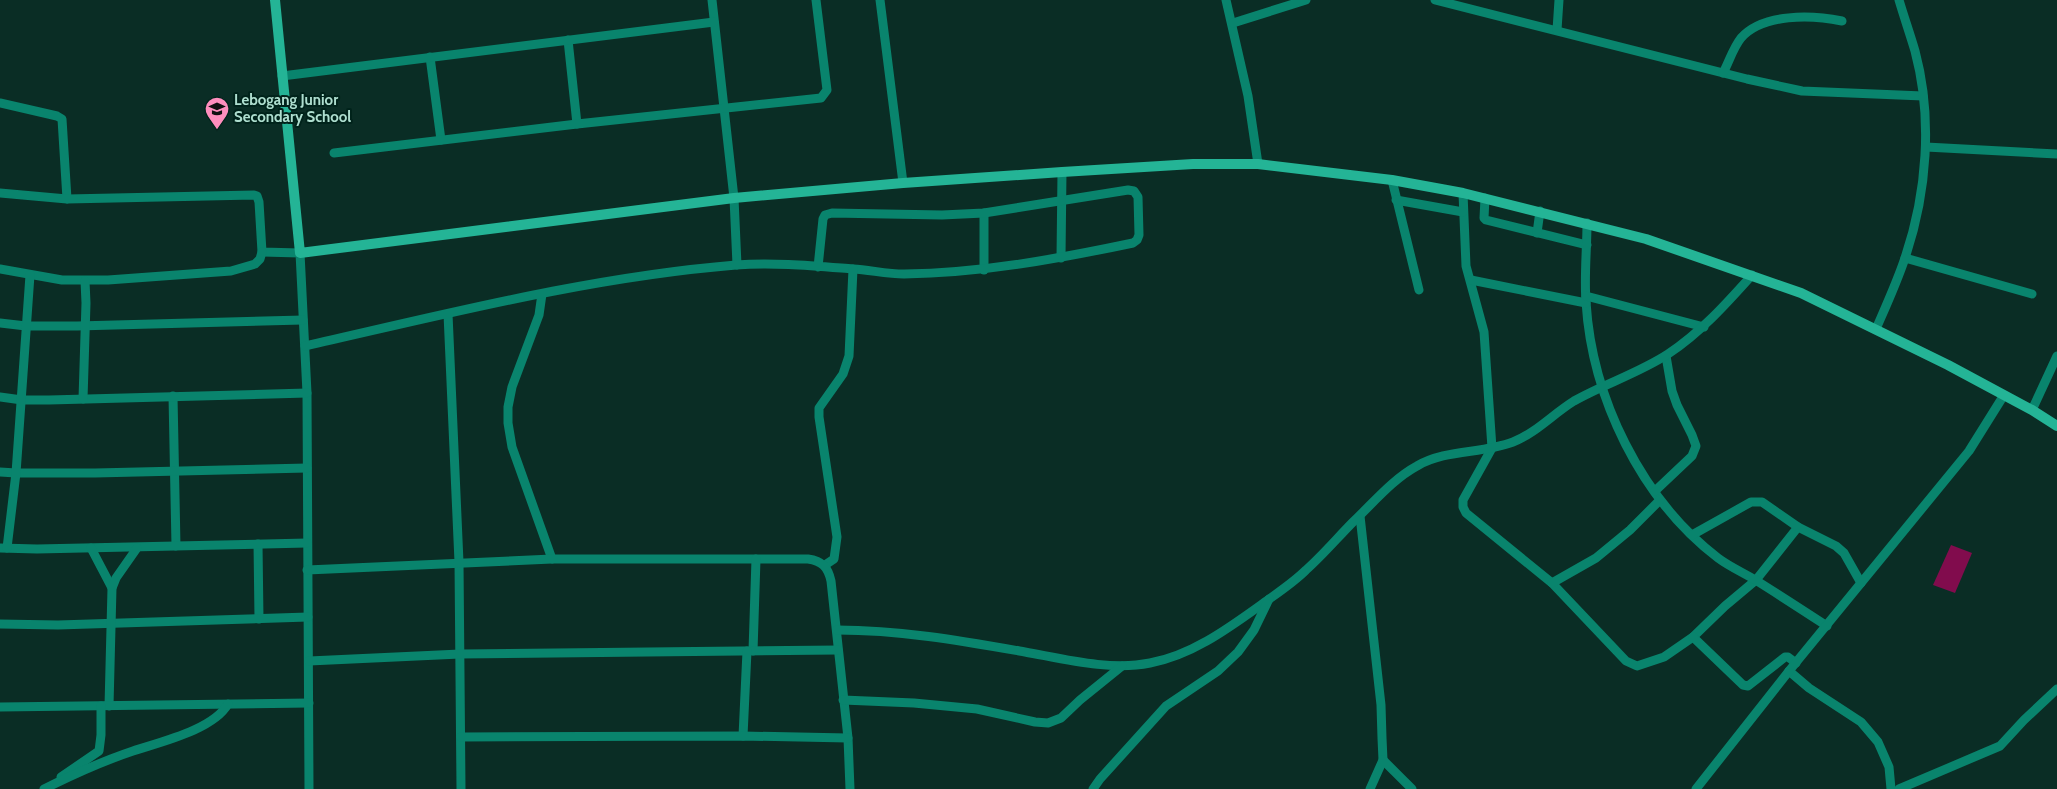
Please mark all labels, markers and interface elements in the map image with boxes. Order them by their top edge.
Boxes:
place label: Lebogang Junior Secondary School [234,91,351,126]
school or university icon: Lebogang Junior Secondary School [204,96,230,130]

